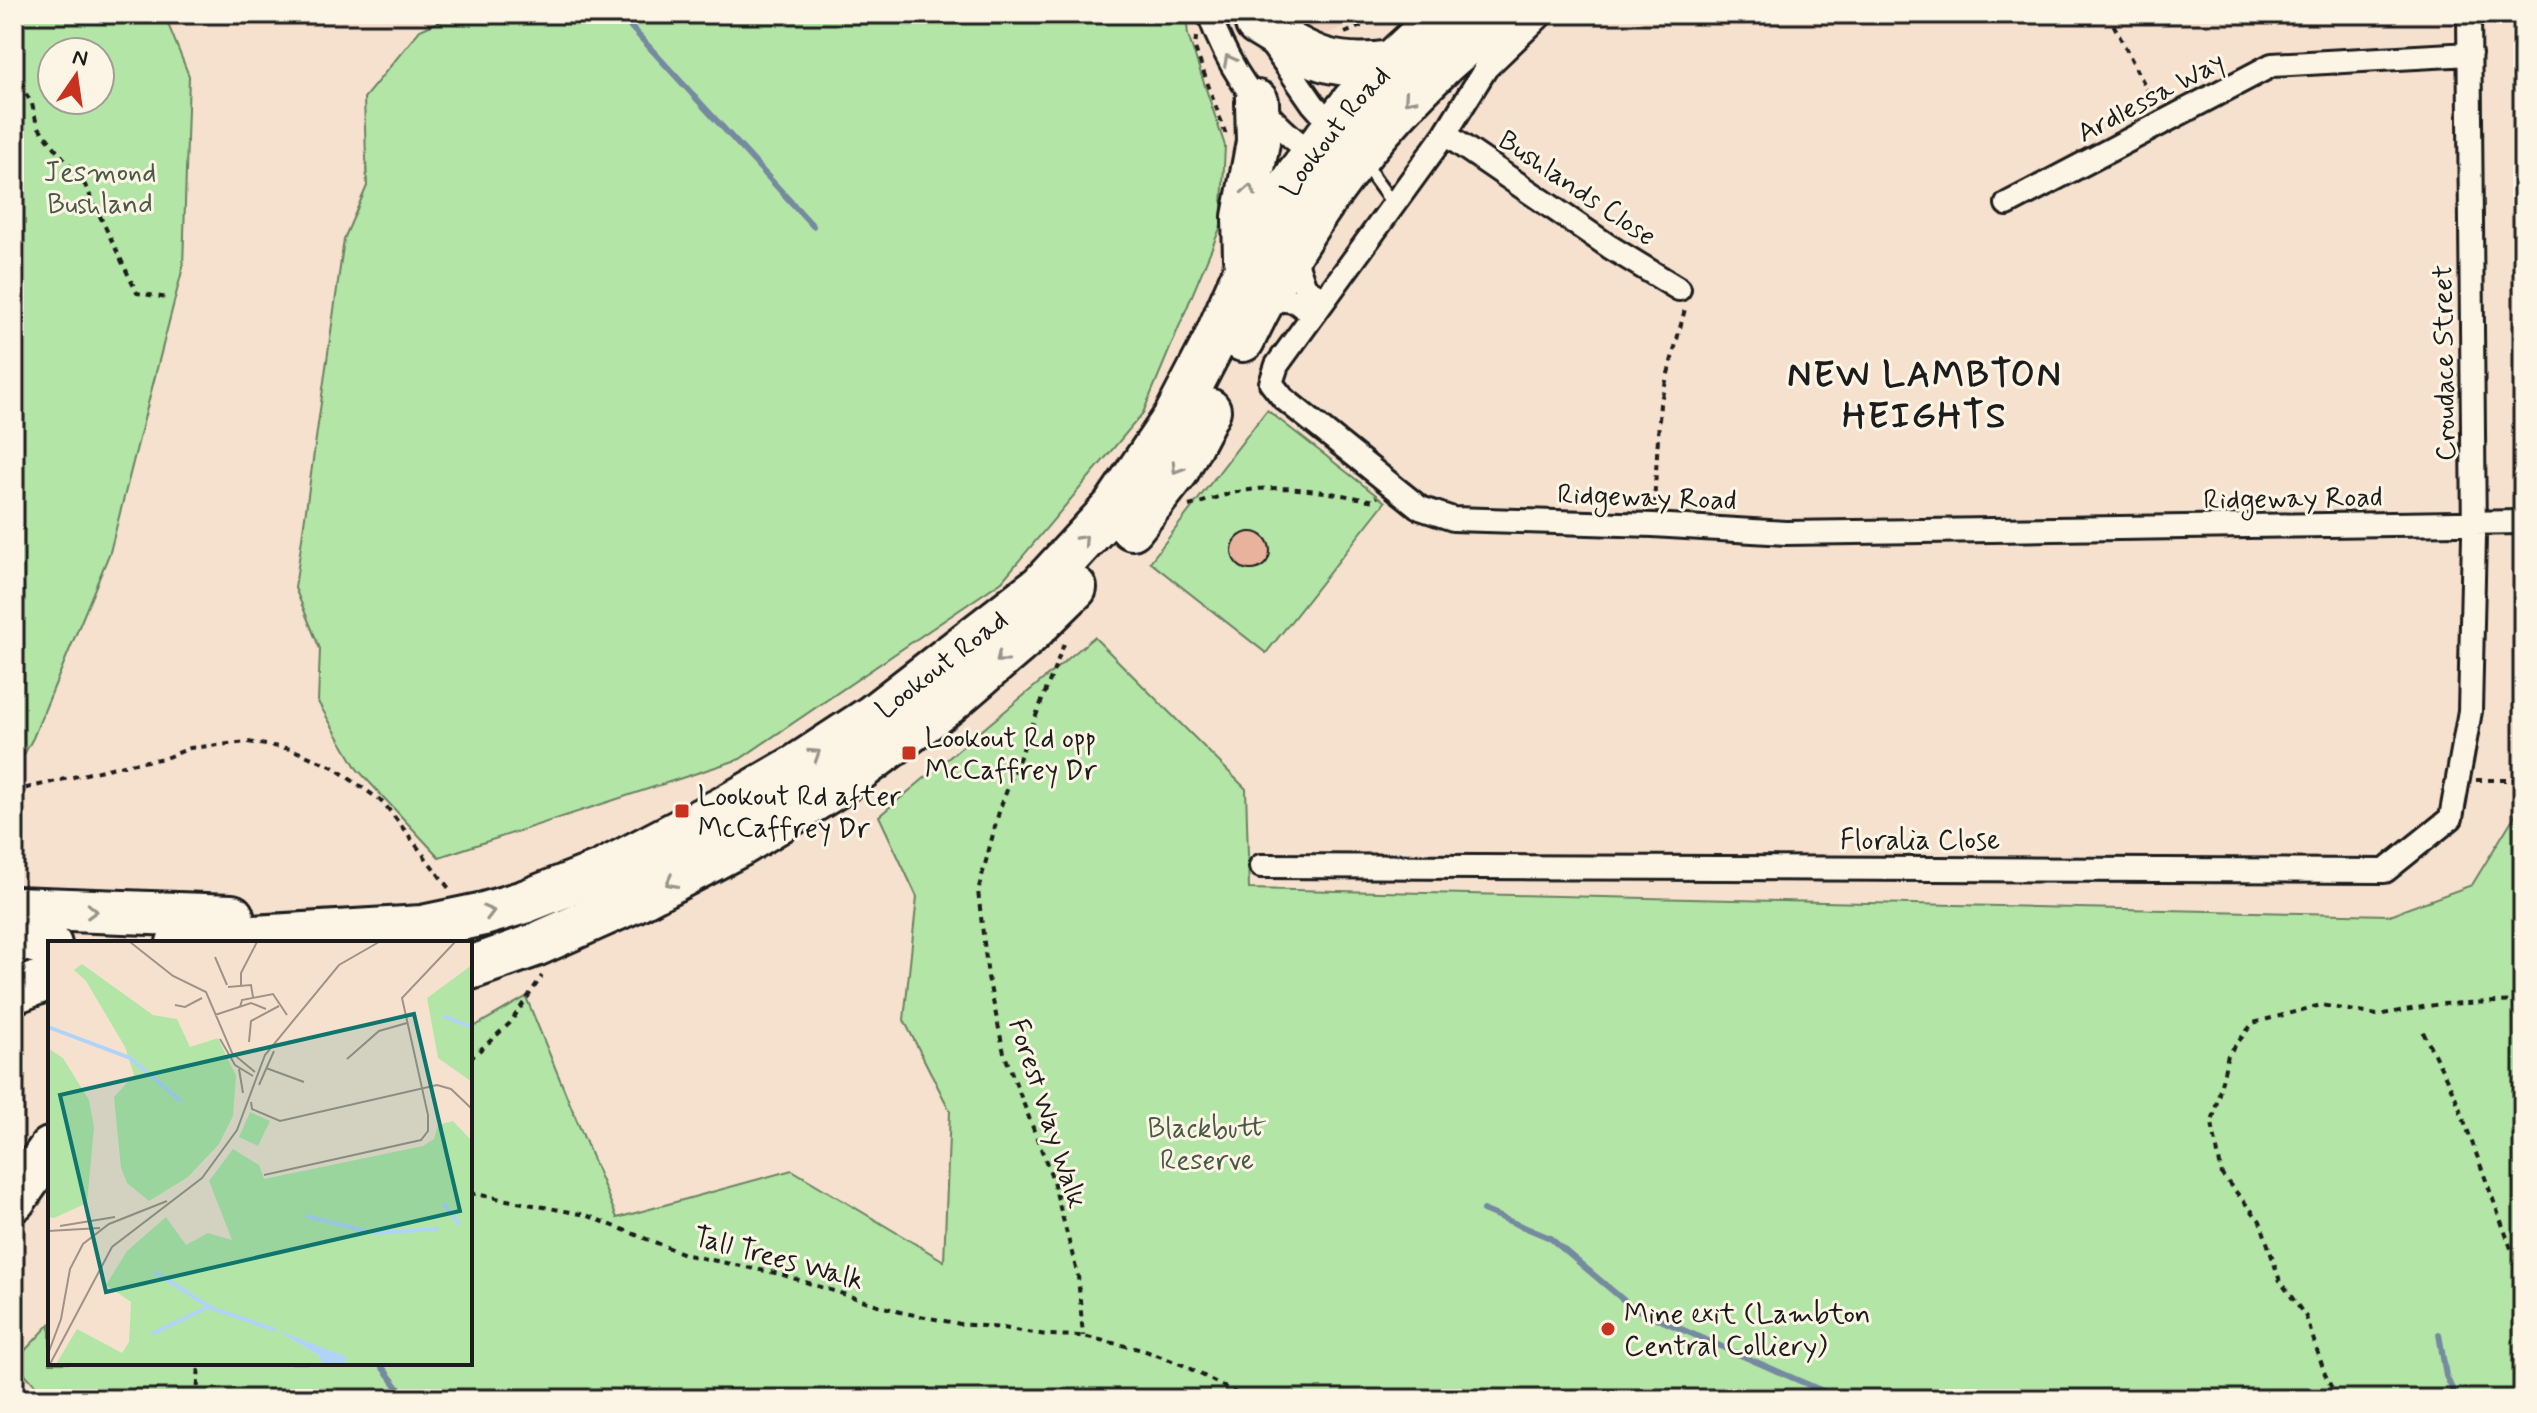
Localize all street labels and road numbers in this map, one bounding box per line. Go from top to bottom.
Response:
street label: Ardlessa Way [2071,44,2231,153]
street label: Lookout Road [1273,59,1399,204]
street label: Bushlands Close [1490,123,1663,256]
street label: Croudace Street [2425,264,2466,462]
street label: Ridgeway Road [1556,477,1737,522]
street label: Ridgeway Road [2203,479,2383,522]
street label: Lookout Road [869,603,1016,728]
street label: Floralia Close [1840,823,2000,860]
street label: Forest Way Walk [999,1014,1095,1213]
street label: Tall Trees Walk [689,1219,868,1300]

